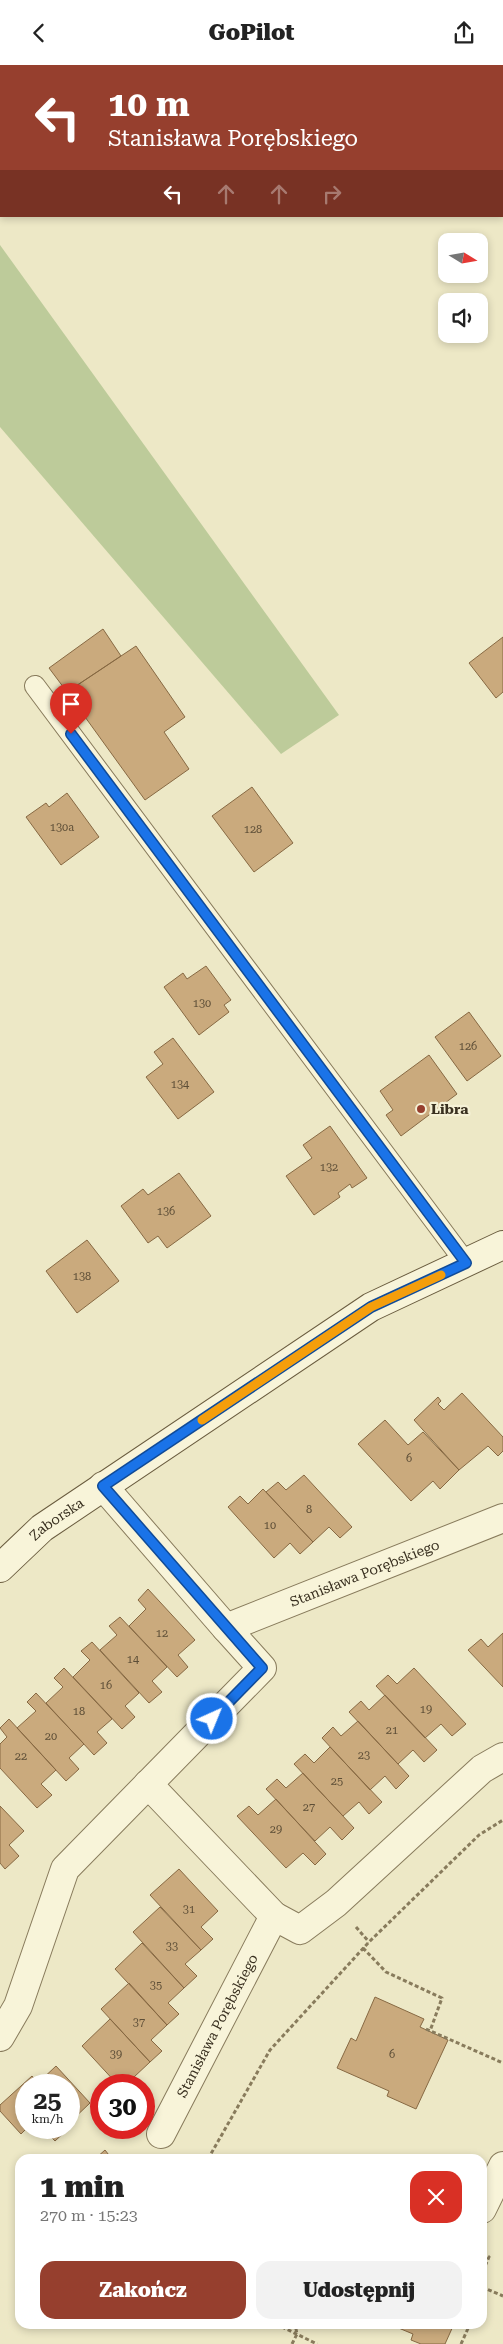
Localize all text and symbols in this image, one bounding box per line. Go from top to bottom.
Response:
icon: back [25,19,53,47]
icon: share [450,19,478,47]
text: GoPilot [208,20,295,45]
text: 10 m [108,84,190,125]
icon: left [25,85,90,150]
text: Stanisława Porębskiego [108,126,358,151]
icon: left [159,180,187,208]
icon: ahead [212,180,240,208]
icon: ahead [265,180,293,208]
icon: right [318,180,346,208]
north arrow [438,233,488,283]
map controls [438,233,488,343]
button: sound [438,293,488,343]
pin [50,683,92,734]
icon: arrive [57,690,85,718]
house number: 130a [50,821,74,834]
house number: 128 [244,823,262,836]
house number: 130 [193,997,211,1010]
house number: 126 [459,1040,477,1053]
house number: 134 [171,1078,190,1091]
place label: Libra [431,1101,469,1117]
marker: Libra [415,1103,427,1115]
house number: 132 [320,1161,338,1174]
house number: 136 [157,1205,175,1218]
house number: 138 [73,1270,91,1283]
house number: 6 [406,1452,412,1465]
street label: Zaborska [26,1494,87,1544]
house number: 8 [306,1503,312,1516]
house number: 10 [264,1519,276,1532]
street label: Stanisława Porębskiego [288,1536,442,1610]
house number: 12 [156,1627,168,1640]
house number: 14 [127,1653,140,1666]
house number: 16 [100,1679,112,1692]
position arrow [185,1692,237,1744]
house number: 19 [420,1703,432,1716]
house number: 18 [73,1705,85,1718]
house number: 21 [386,1724,398,1737]
house number: 20 [45,1730,57,1743]
house number: 23 [358,1749,370,1762]
house number: 22 [15,1750,27,1763]
house number: 25 [331,1775,343,1788]
house number: 27 [303,1801,315,1814]
house number: 29 [270,1823,282,1836]
house number: 31 [183,1903,195,1916]
house number: 33 [166,1940,178,1953]
street label: Stanisława Porębskiego [173,1951,261,2100]
house number: 35 [150,1979,162,1992]
house number: 37 [133,2016,145,2029]
house number: 39 [110,2048,122,2061]
house number: 6 [389,2048,395,2061]
speed limit sign: 30 [90,2074,155,2139]
text: 25 [33,2086,62,2115]
text: km/h [31,2112,64,2126]
text: 1 min [40,2169,124,2204]
button: close [410,2171,462,2223]
text: 270 m · 15:23 [40,2206,138,2225]
button: Zakończ [40,2261,246,2319]
button: Udostępnij [256,2261,462,2319]

